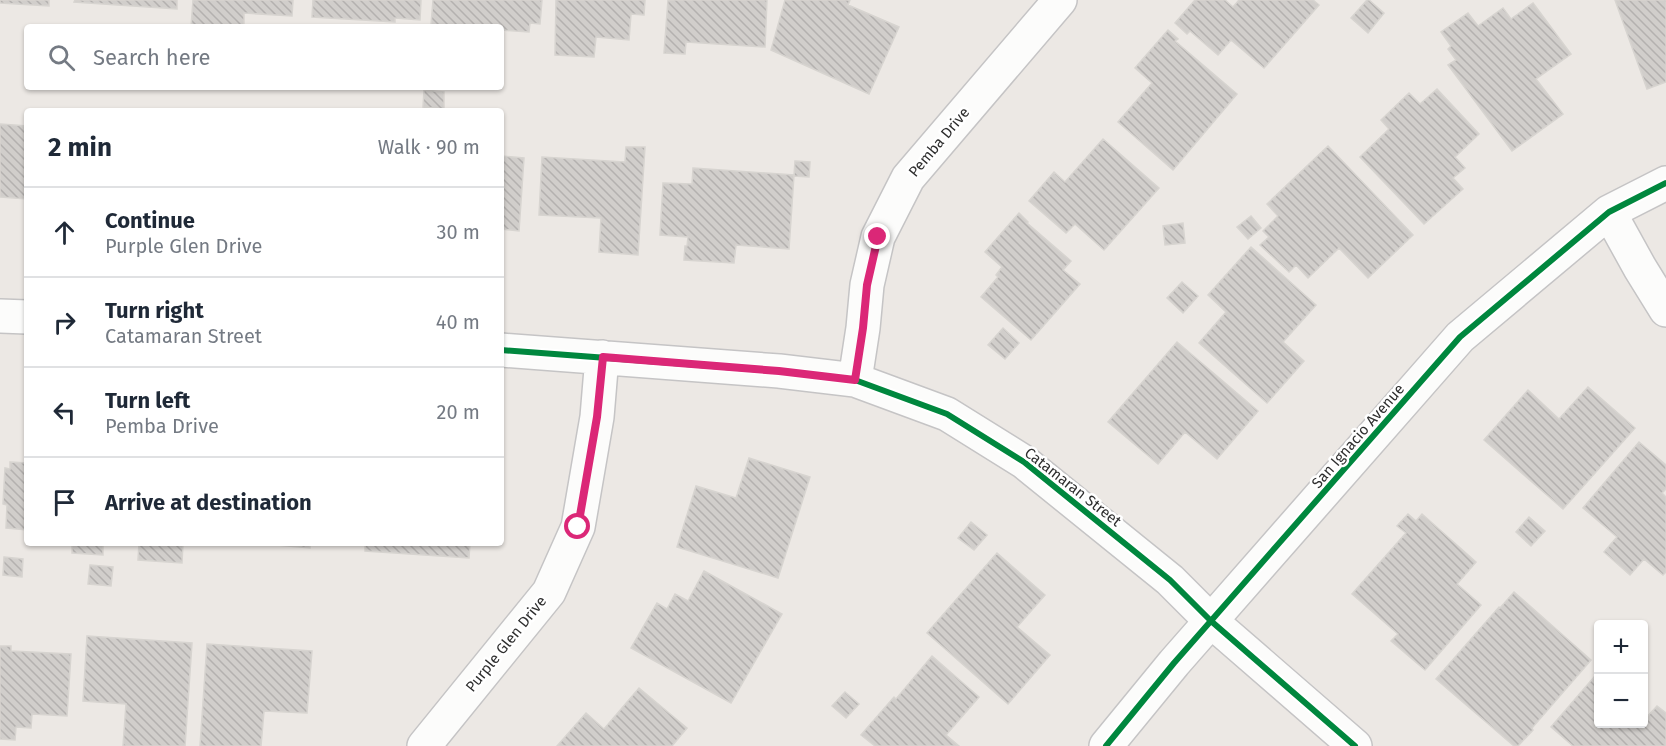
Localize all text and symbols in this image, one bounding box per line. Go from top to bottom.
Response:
search box [24,24,504,90]
icon: search [45,41,78,74]
text: Search here [93,44,211,71]
street label: Pemba Drive [905,104,973,180]
text: 2 min [48,132,112,163]
text: Walk · 90 m [378,135,480,159]
text: Continue [105,207,195,234]
icon: ahead [48,216,81,249]
text: 30 m [436,220,480,244]
route end [864,223,890,249]
text: Purple Glen Drive [105,234,262,258]
text: Turn right [105,297,204,324]
icon: right [48,306,81,339]
text: 40 m [436,310,480,334]
text: Catamaran Street [105,324,262,348]
street label: San Ignacio Avenue [1308,380,1408,492]
text: Turn left [105,387,190,414]
icon: left [48,396,81,429]
text: 20 m [437,400,480,424]
text: Pemba Drive [105,414,219,438]
street label: Catamaran Street [1021,444,1125,531]
icon: arrive [48,486,81,519]
text: Arrive at destination [105,489,312,516]
route start [564,513,590,539]
street label: Purple Glen Drive [462,592,550,696]
map controls [1594,620,1648,728]
button: + [1594,620,1648,674]
button: − [1594,674,1648,728]

